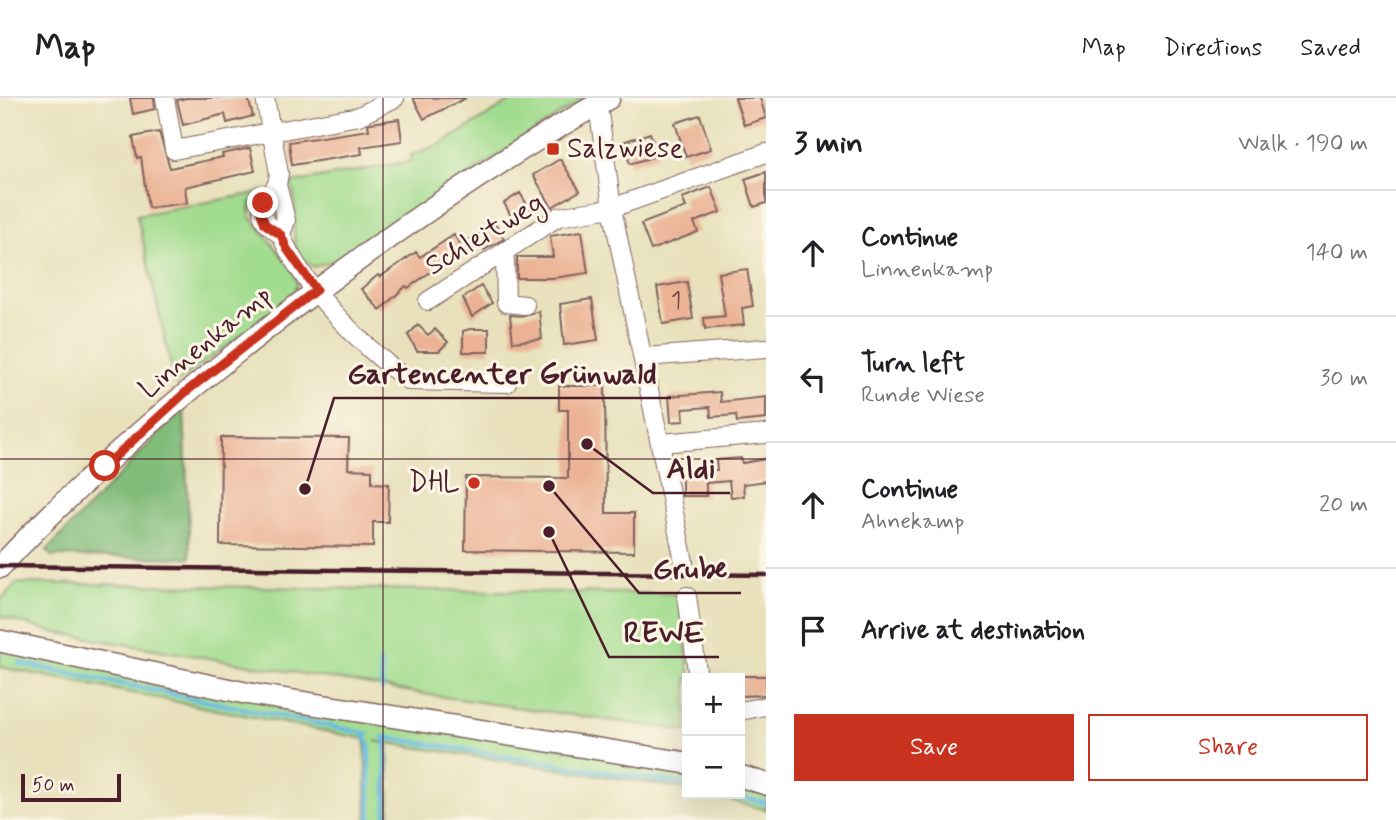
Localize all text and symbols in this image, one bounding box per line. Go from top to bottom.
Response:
text: Map [35,26,95,70]
text: Map [1082,33,1126,64]
text: Directions [1164,33,1262,64]
text: Saved [1300,33,1361,64]
text: 3 min [794,124,863,163]
text: Walk · 190 m [1238,129,1368,159]
place label: Salzwiese [567,131,683,168]
marker: Salzwiese [545,141,561,157]
street label: Schleitweg [419,185,552,287]
route end [247,187,278,218]
text: Continue [861,221,958,255]
icon: ahead [794,234,832,272]
text: 140 m [1305,238,1368,268]
text: Linnenkamp [861,255,994,285]
street label: Linnenkamp [132,278,280,408]
house number: 1 [671,286,681,317]
callout: Gartencenter Grünwald [334,347,671,398]
text: Turn left [861,347,965,381]
text: Gartencenter Grünwald [347,355,657,394]
icon: left [794,360,832,398]
text: 30 m [1320,364,1368,394]
text: Runde Wiese [861,381,985,411]
callout: Aldi [653,442,730,493]
route start [89,450,120,481]
text: Aldi [666,450,716,489]
place label: DHL [409,465,460,502]
text: Continue [861,473,958,507]
marker: DHL [466,475,482,491]
icon: ahead [794,486,832,524]
text: 20 m [1319,490,1368,520]
text: Ahnekamp [861,507,964,537]
callout: Grube [639,542,741,593]
text: Grube [653,550,727,589]
callout: REWE [609,606,719,657]
icon: arrive [794,612,832,650]
text: REWE [623,614,705,653]
text: Arrive at destination [861,614,1085,648]
map controls [682,673,745,799]
button: + [682,673,745,736]
button: Save [794,714,1074,781]
button: Share [1088,714,1368,781]
button: − [682,736,745,799]
scale bar [21,771,121,803]
text: 50 m [32,773,75,798]

